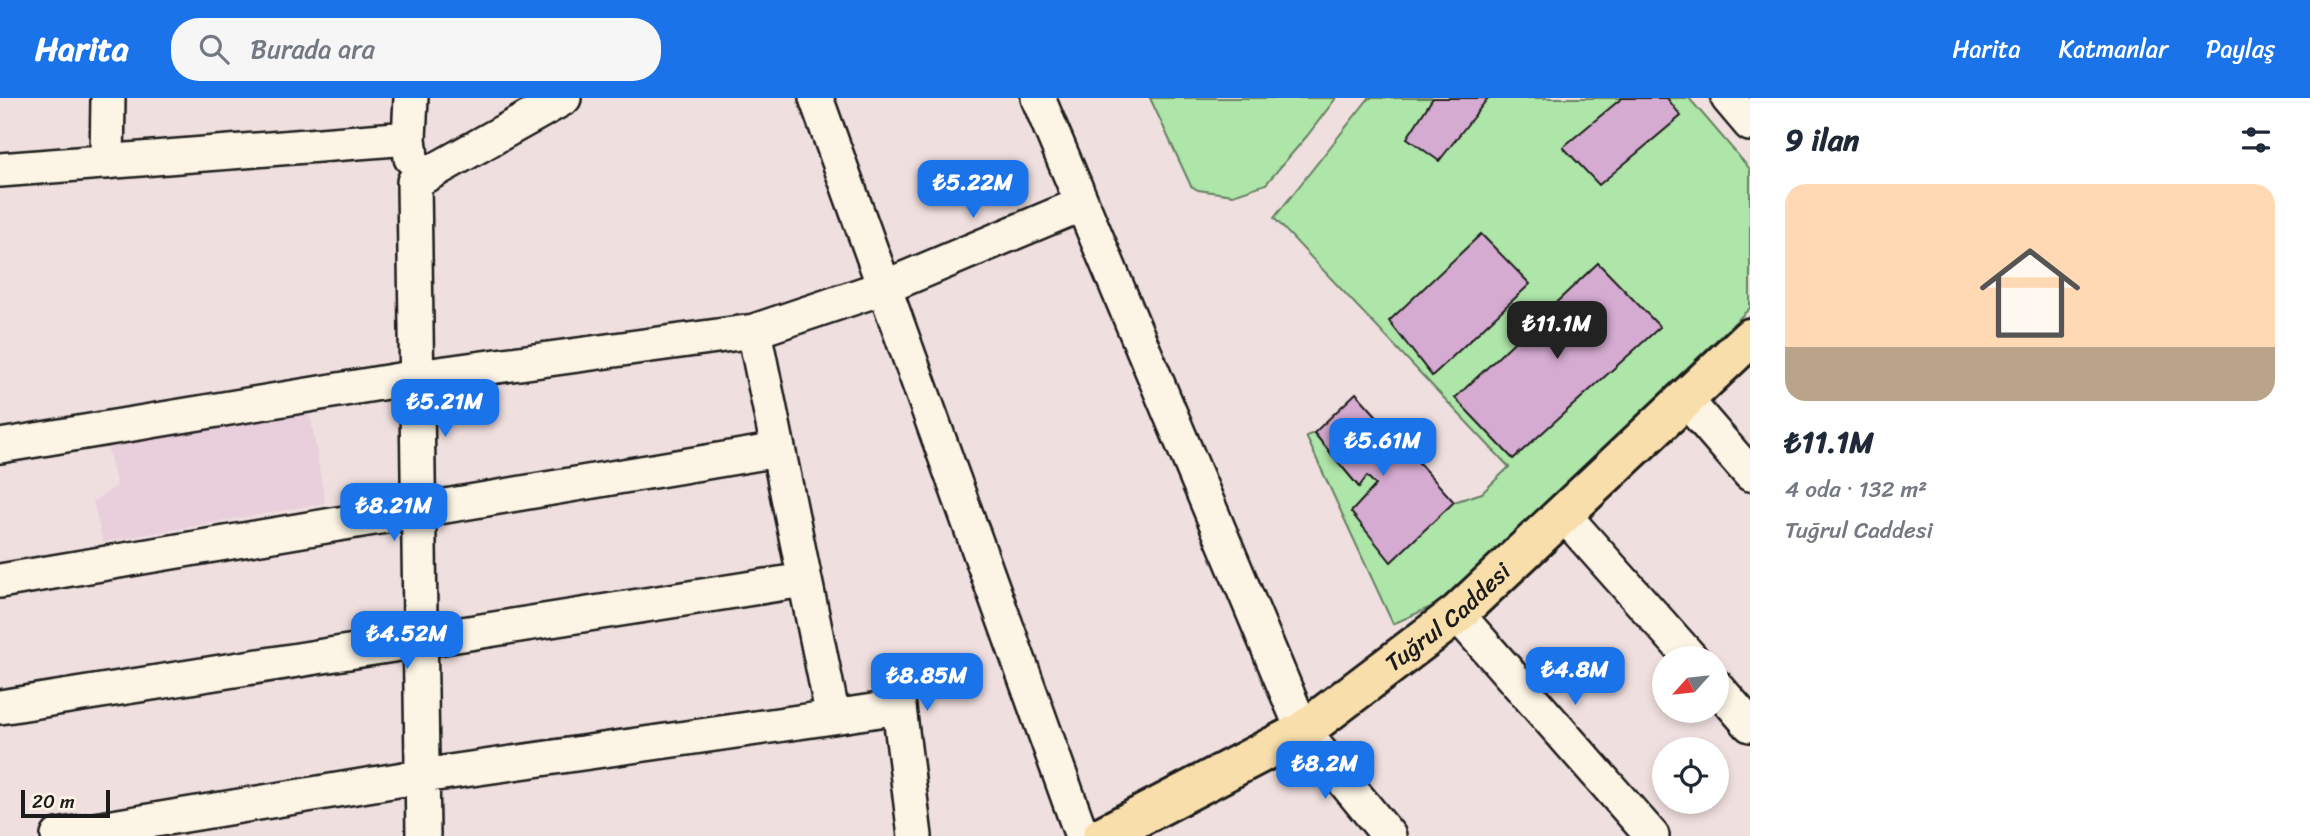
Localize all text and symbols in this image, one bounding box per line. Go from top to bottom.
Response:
search box [171,18,661,81]
text: Harita [35,20,129,78]
text: Burada ara [251,26,375,72]
text: Harita [1953,28,2021,70]
text: Katmanlar [2059,28,2168,70]
text: Paylaş [2206,28,2275,70]
icon: search [195,30,233,68]
text: 9 ilan [1785,113,1859,167]
icon: filters [2237,121,2275,159]
pin: ₺5.22M [916,160,1030,220]
text: ₺5.22M [933,162,1013,203]
icon: home [1967,230,2093,356]
pin: ₺11.1M [1500,302,1614,361]
text: ₺11.1M [1523,303,1591,344]
pin: ₺5.21M [388,380,502,439]
text: ₺5.21M [407,381,483,422]
text: ₺11.1M [1785,415,1874,469]
pin: ₺5.61M [1326,418,1440,478]
text: ₺5.61M [1345,420,1421,461]
text: 4 oda · 132 m² [1785,469,1927,510]
pin: ₺8.21M [337,484,451,543]
text: ₺8.21M [356,485,432,526]
text: Tuğrul Caddesi [1785,510,1933,551]
street label: Tuğrul Caddesi [1376,551,1522,683]
pin: ₺4.52M [350,612,464,671]
text: ₺4.52M [367,613,447,654]
north arrow [1652,646,1729,723]
map controls [1652,646,1729,814]
pin: ₺4.8M [1526,648,1624,707]
text: ₺4.8M [1542,649,1608,690]
pin: ₺8.85M [870,654,984,713]
text: ₺8.85M [887,655,967,696]
button: locate [1652,737,1729,814]
pin: ₺8.2M [1276,742,1374,801]
text: ₺8.2M [1292,743,1358,784]
text: 20 m [32,785,75,818]
scale bar [21,787,110,819]

